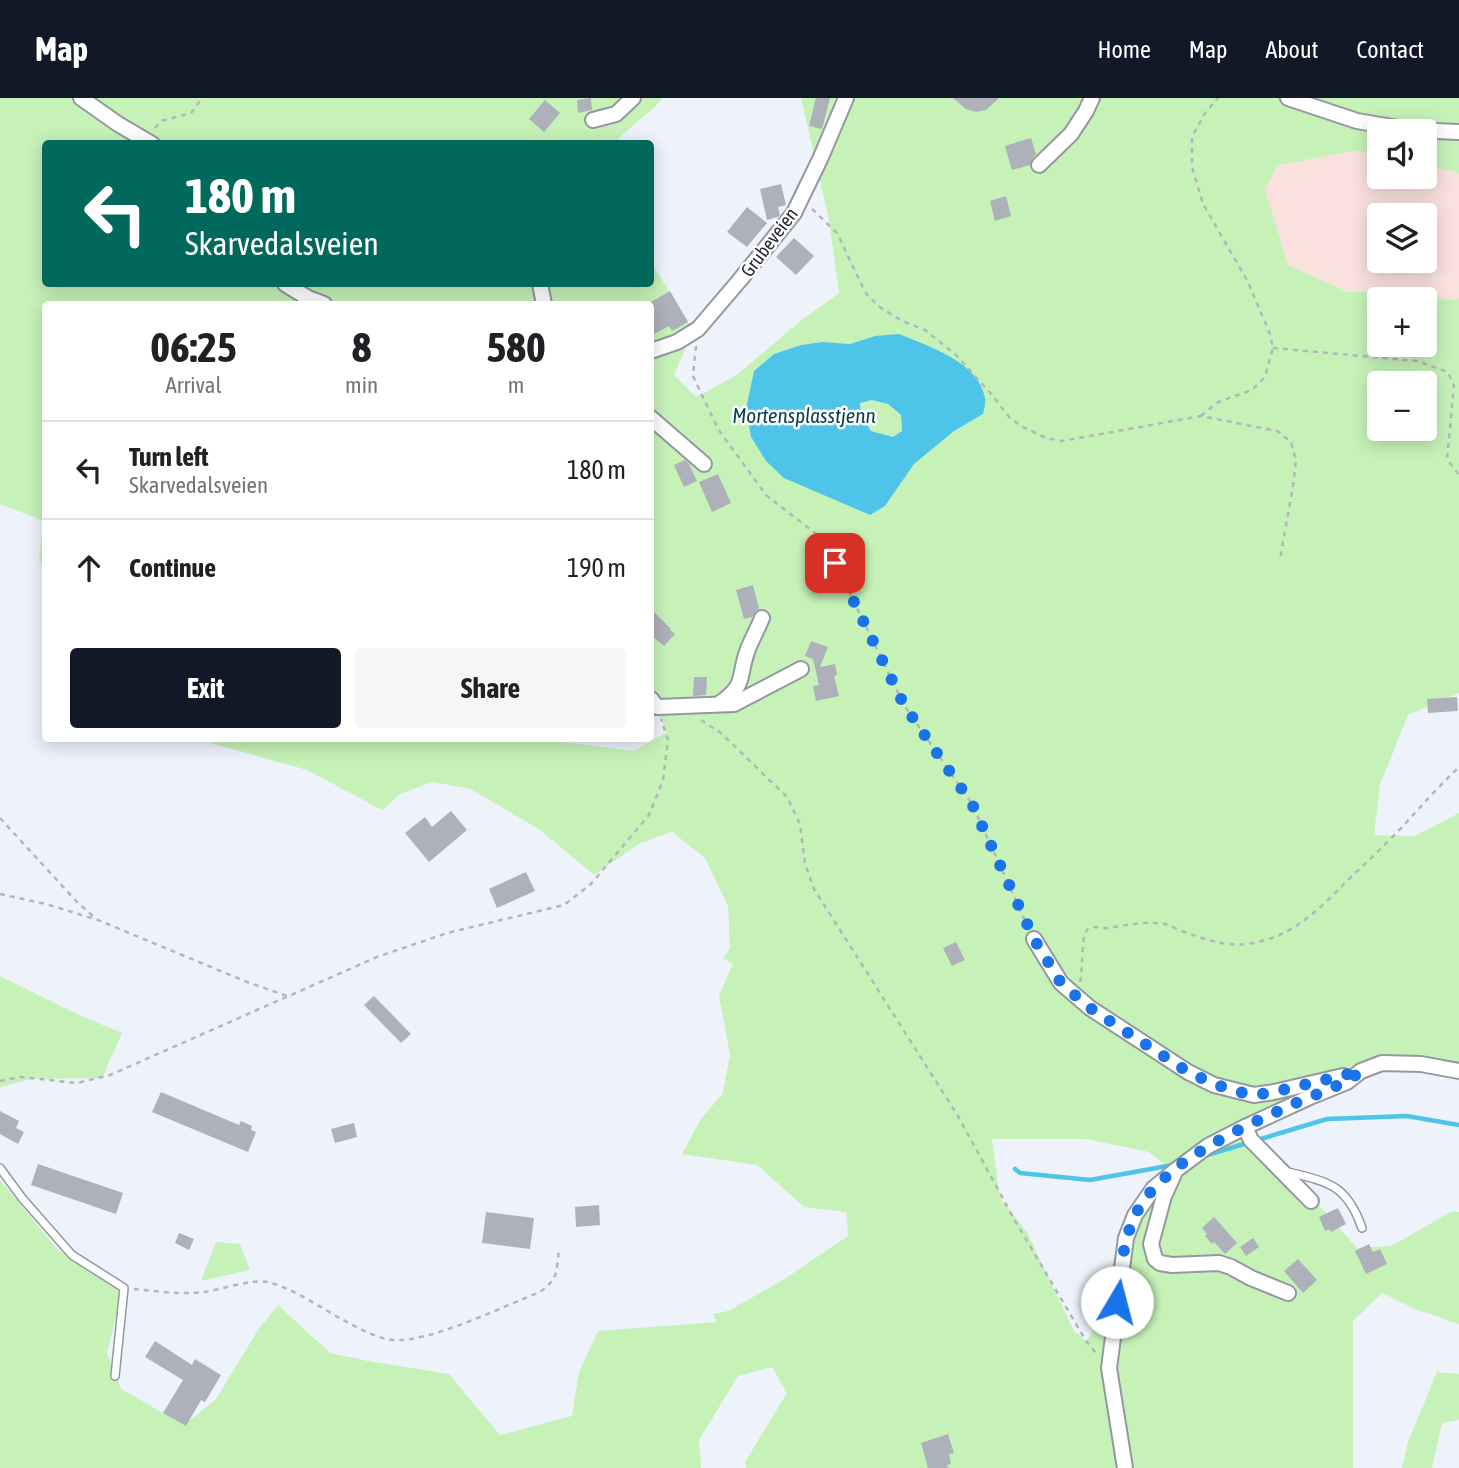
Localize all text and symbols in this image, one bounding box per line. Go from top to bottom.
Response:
text: Map [35,30,88,68]
text: Home [1097,36,1151,63]
text: Map [1189,36,1227,63]
text: About [1265,36,1318,63]
text: Contact [1356,36,1424,63]
map controls [1367,119,1437,441]
button: sound [1367,119,1437,189]
text: 180 m [185,167,296,223]
icon: left [70,168,161,259]
street label: Grubeveien [736,203,802,281]
button: layers [1367,203,1437,273]
text: Skarvedalsveien [185,225,379,262]
button: + [1367,287,1437,357]
text: 06:25 [150,323,237,371]
text: 8 [352,323,371,371]
text: 580 [486,323,546,371]
button: − [1367,371,1437,441]
text: Arrival [165,372,222,398]
text: min [345,372,378,398]
text: m [508,372,524,398]
water label: Mortensplasstjenn [732,403,876,427]
text: Turn left [129,442,209,472]
icon: left [70,451,108,489]
text: 180 m [567,455,626,485]
text: Skarvedalsveien [129,472,268,498]
pin [805,533,865,593]
icon: arrive [816,544,854,582]
icon: ahead [70,549,108,587]
text: Continue [129,553,216,583]
text: 190 m [567,553,626,583]
button: Exit [70,648,341,728]
button: Share [355,648,626,728]
position arrow [1080,1265,1154,1339]

